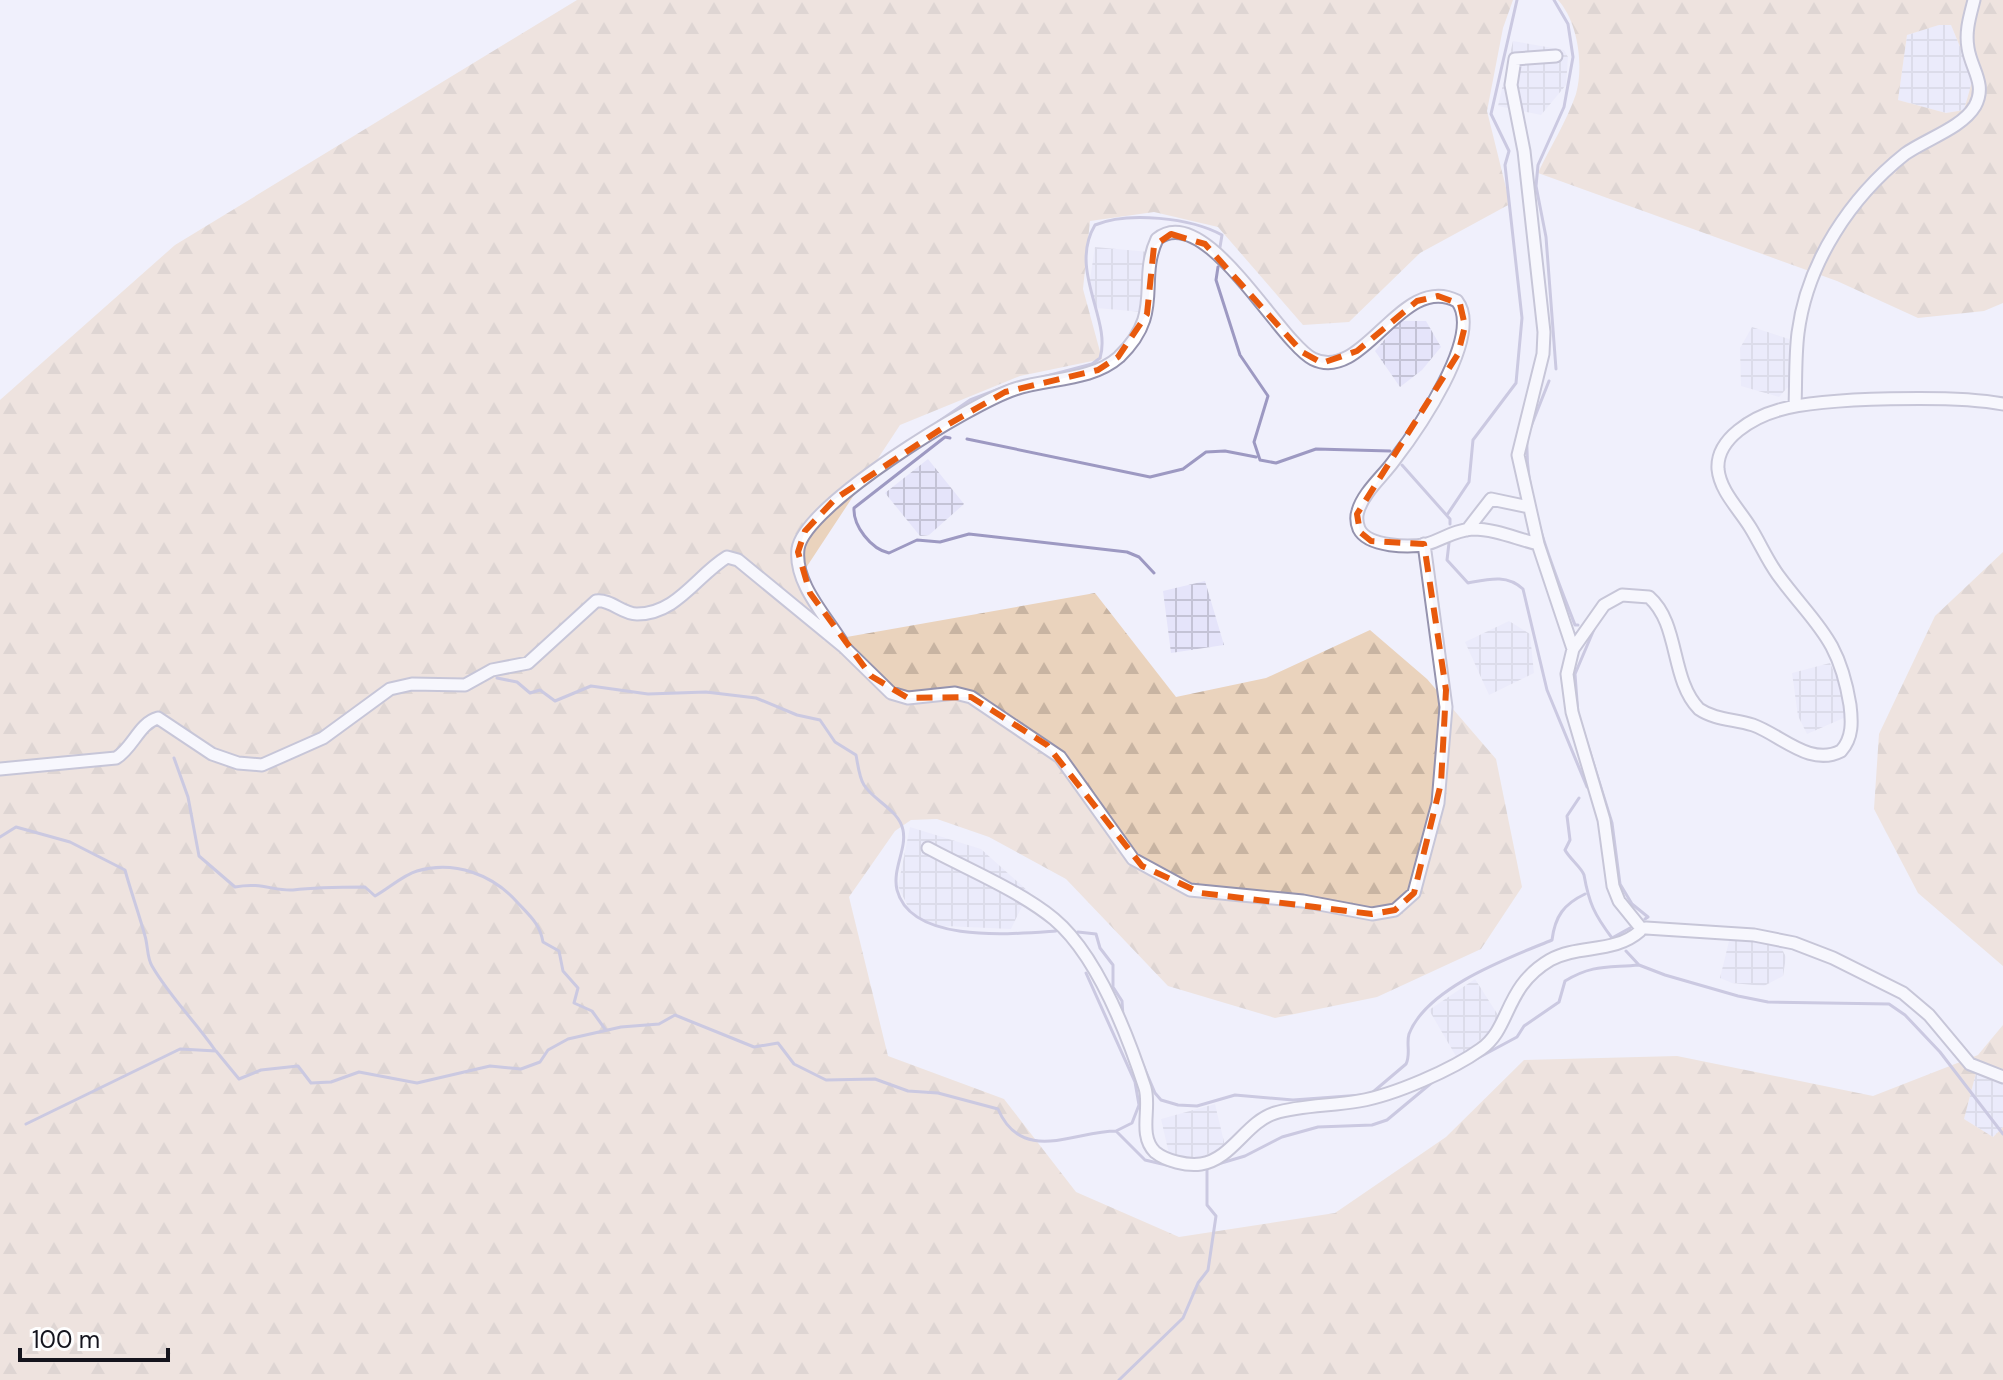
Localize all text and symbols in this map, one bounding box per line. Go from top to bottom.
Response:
scale bar [20,1312,168,1362]
text: 100 m [32,1324,100,1355]

